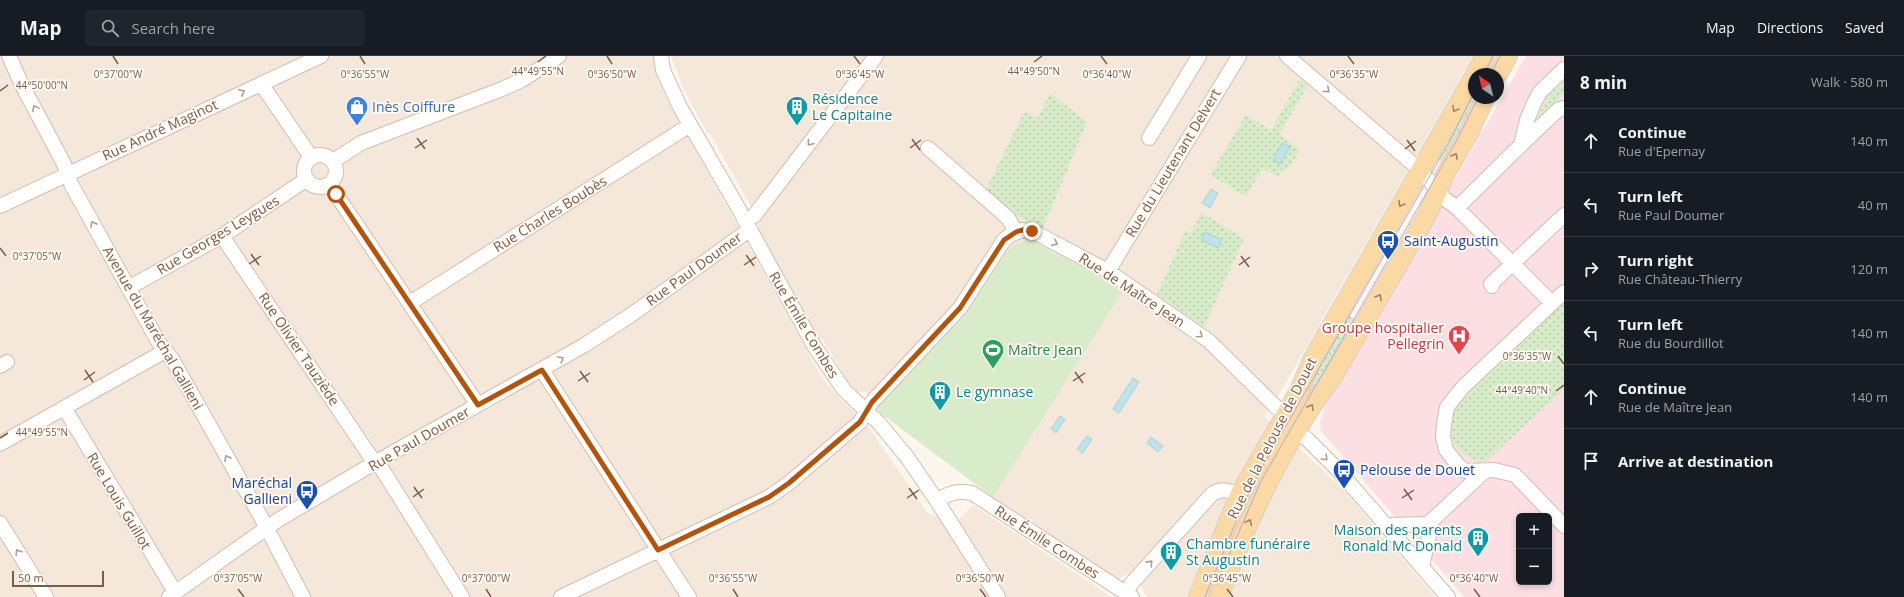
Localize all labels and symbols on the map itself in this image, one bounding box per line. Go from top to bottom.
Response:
text: 44°49'55"N [512,64,564,78]
text: 44°49'50"N [1008,64,1060,78]
text: 0°37'00"W [94,67,143,81]
text: 0°36'55"W [341,67,390,81]
text: 0°36'50"W [588,67,637,81]
text: 0°36'45"W [836,67,885,81]
text: 0°36'40"W [1083,67,1132,81]
text: 0°36'35"W [1330,67,1379,81]
north arrow [1468,68,1504,104]
text: 44°50'00"N [16,78,68,92]
street label: Rue du Lieutenant Delvert [1121,85,1225,241]
one-way arrow [1322,86,1330,93]
one-way arrow [238,89,246,97]
place label: Résidence Le Capitaine [812,89,892,124]
street label: Rue André Maginot [99,94,221,165]
shop icon: Inès Coiffure [344,94,370,127]
building icon: Résidence Le Capitaine [784,94,810,127]
place label: Inès Coiffure [372,97,455,116]
one-way arrow [32,105,39,112]
one-way arrow [1452,105,1459,113]
one-way arrow [808,138,815,145]
one-way arrow [1451,153,1458,160]
street label: Rue Charles Boubès [489,171,610,256]
route start [327,185,345,203]
street label: Rue Georges Leygues [153,190,283,279]
one-way arrow [1398,200,1405,207]
one-way arrow [90,221,98,228]
route end [1023,222,1041,240]
street label: Rue Paul Doumer [642,227,746,310]
bus stop icon: Saint-Augustin [1375,228,1401,261]
place label: Saint-Augustin [1404,231,1498,250]
one-way arrow [1051,238,1058,246]
street label: Avenue du Maréchal Gallieni [99,243,208,413]
street label: Rue de Maître Jean [1076,248,1189,331]
text: 0°37'05"W [13,249,62,263]
street label: Rue Émile Combes [765,268,844,382]
street label: Rue Olivier Tauziède [254,288,345,409]
one-way arrow [1374,294,1381,301]
place label: Groupe hospitalier Pellegrin [1322,318,1444,353]
hospital icon: Groupe hospitalier Pellegrin [1446,323,1472,356]
one-way arrow [1196,330,1203,338]
sports icon: Maître Jean [980,337,1006,370]
place label: Maître Jean [1008,340,1082,359]
text: 0°36'35"W [1503,349,1552,363]
street label: Rue de la Pelouse de Douet [1222,354,1321,522]
one-way arrow [557,356,564,363]
building icon: Le gymnase [927,379,953,412]
place label: Le gymnase [956,382,1033,401]
text: 44°49'40"N [1496,383,1548,397]
street label: Rue Paul Doumer [364,402,473,475]
one-way arrow [1306,404,1313,412]
text: 44°49'55"N [16,425,68,439]
street label: Rue Louis Guillot [83,449,156,553]
one-way arrow [1321,453,1328,461]
one-way arrow [225,455,232,462]
bus stop icon: Pelouse de Douet [1331,457,1357,490]
place label: Pelouse de Douet [1360,460,1475,479]
place label: Maréchal Gallieni [231,473,292,508]
bus stop icon: Maréchal Gallieni [294,478,320,511]
street label: Rue Émile Combes [991,501,1104,583]
one-way arrow [1244,518,1252,525]
place label: Maison des parents Ronald Mc Donald [1334,520,1462,555]
building icon: Maison des parents Ronald Mc Donald [1465,525,1491,558]
place label: Chambre funéraire St Augustin [1186,534,1310,569]
building icon: Chambre funéraire St Augustin [1158,539,1184,572]
one-way arrow [15,549,23,556]
one-way arrow [1146,560,1153,568]
scale bar [12,569,104,588]
text: 0°37'05"W [214,571,263,585]
text: 0°37'00"W [462,571,511,585]
text: 0°36'55"W [709,571,758,585]
text: 0°36'50"W [956,571,1005,585]
text: 0°36'45"W [1203,571,1252,585]
text: 0°36'40"W [1450,571,1499,585]

